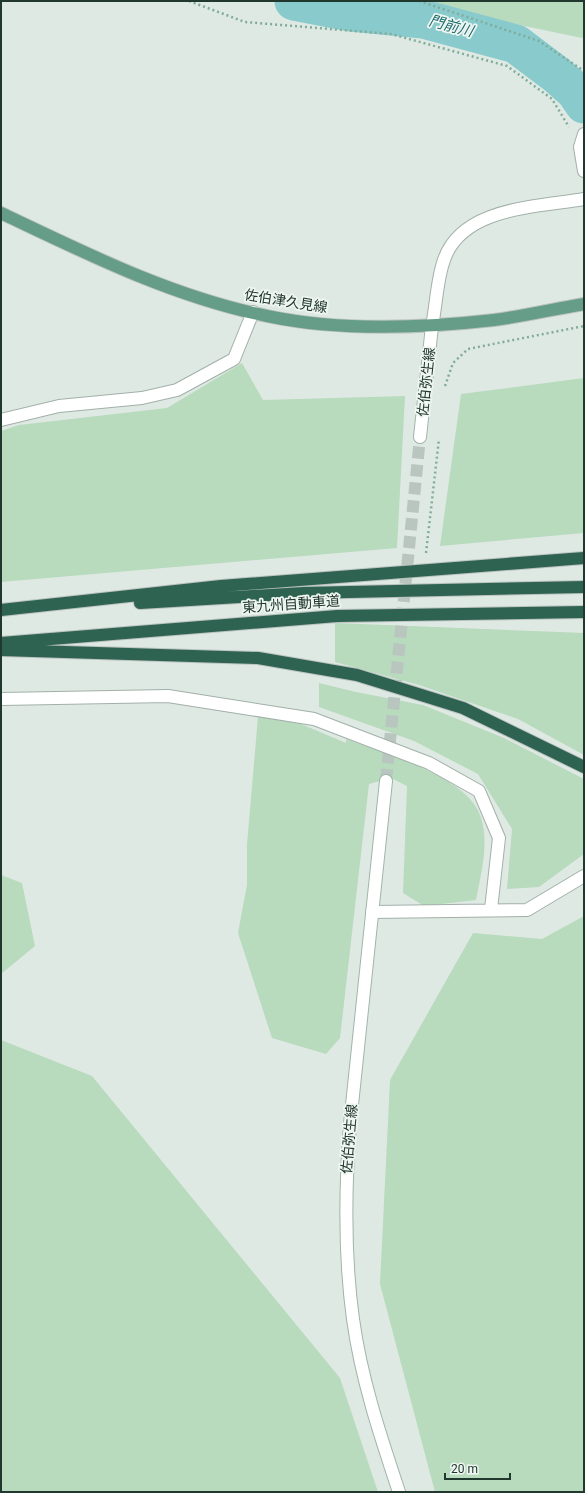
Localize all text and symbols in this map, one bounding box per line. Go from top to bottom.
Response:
water label: 門前川 [427,11,477,41]
street label: 佐伯津久見線 [243,287,329,315]
street label: 佐伯弥生線 [414,346,438,418]
street label: 東九州自動車道 [242,593,340,615]
street label: 佐伯弥生線 [338,1103,360,1175]
scale bar [445,1455,510,1481]
text: 20 m [451,1462,478,1476]

